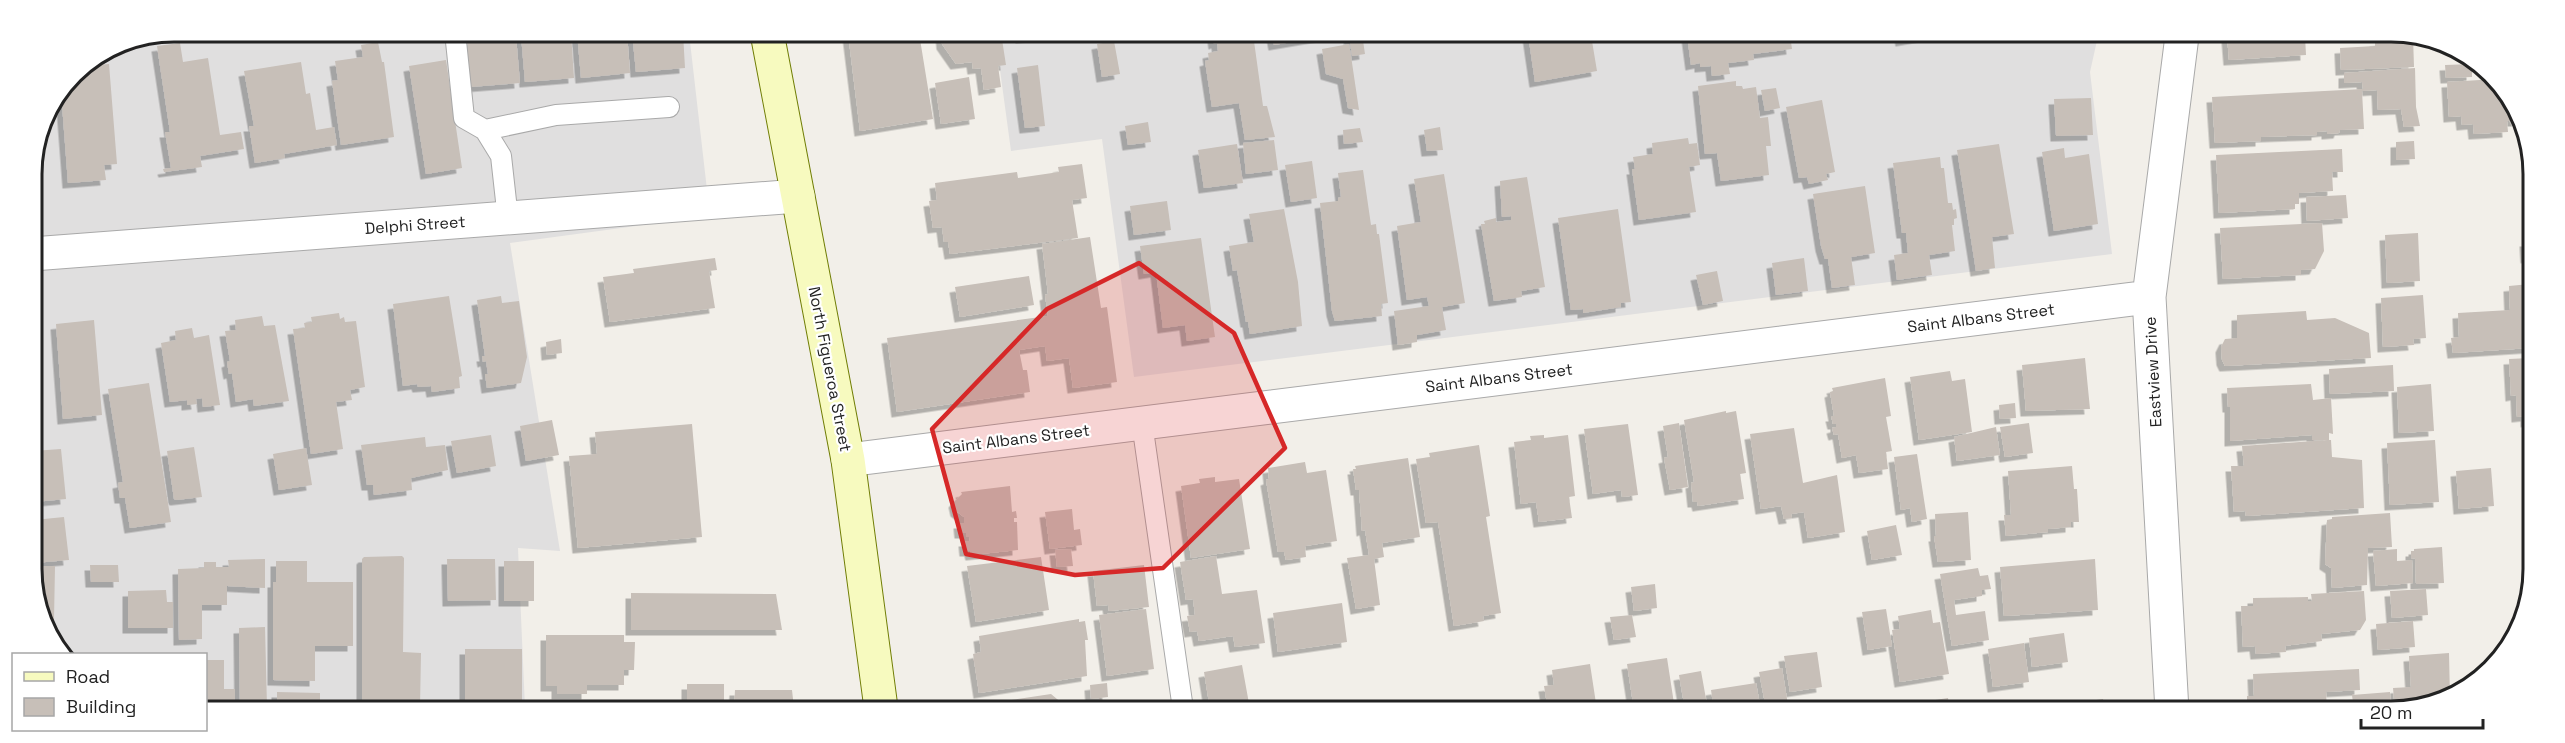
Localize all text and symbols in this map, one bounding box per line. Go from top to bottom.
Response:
street label: Delphi Street [364,211,466,239]
street label: North Figueroa Street [804,285,856,453]
street label: Saint Albans Street [1906,299,2056,337]
street label: Eastview Drive [2140,316,2166,428]
street label: Saint Albans Street [1424,359,1574,397]
street label: Saint Albans Street [941,420,1091,458]
legend [12,653,207,731]
text: Road [66,665,110,688]
scale bar [2361,692,2482,730]
text: Building [66,695,136,718]
text: 20 m [2370,701,2413,724]

